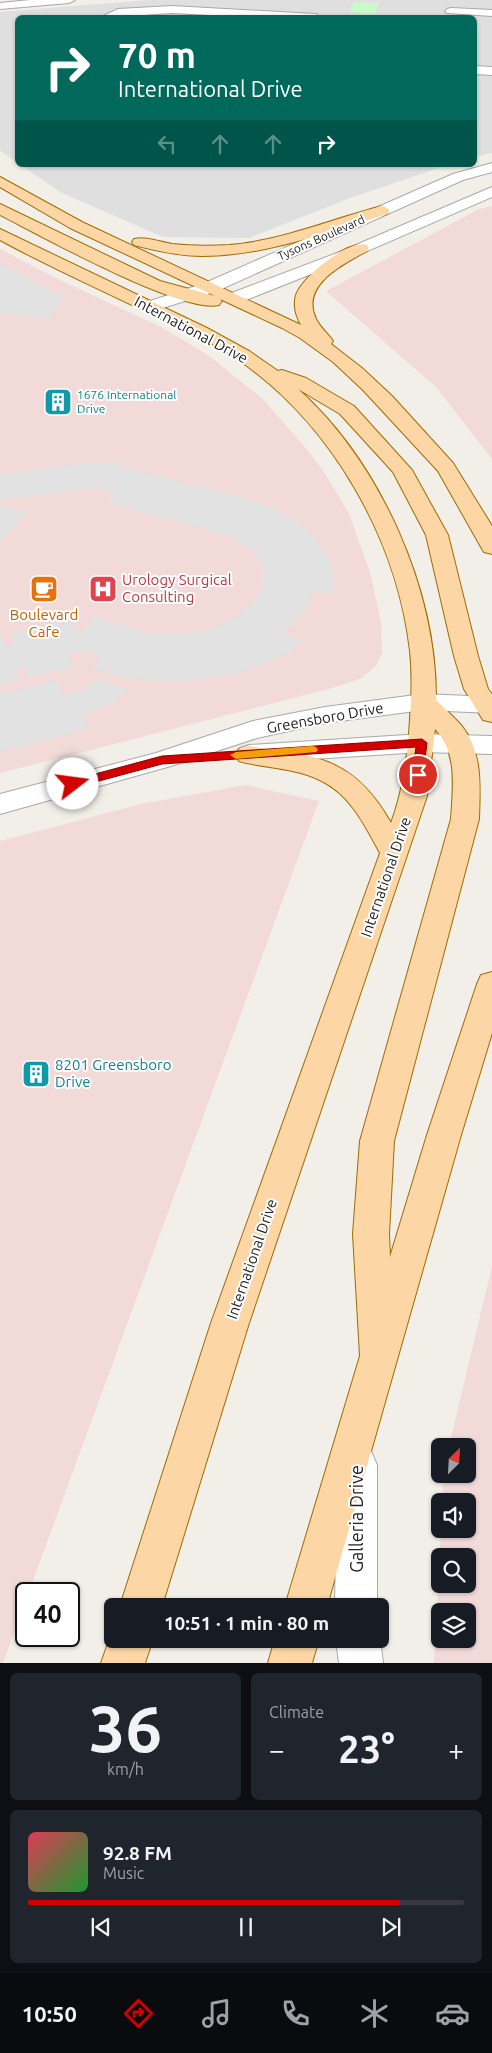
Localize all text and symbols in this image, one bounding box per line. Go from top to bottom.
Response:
icon: right [35,35,100,100]
text: 70 m [118,35,196,75]
text: International Drive [118,76,303,101]
icon: left [153,130,181,158]
icon: ahead [206,130,234,158]
icon: ahead [259,130,287,158]
icon: right [312,130,340,158]
street label: Tysons Boulevard [275,212,366,263]
street label: International Drive [132,292,251,367]
building icon: 1676 International Drive [43,387,73,417]
place label: 1676 International Drive [77,388,176,415]
place label: Urology Surgical Consulting [122,571,232,605]
cafe icon: Boulevard Cafe [29,574,59,604]
hospital icon: Urology Surgical Consulting [88,574,118,604]
place label: Boulevard Cafe [10,606,78,640]
street label: Greensboro Drive [265,699,385,736]
pin [397,754,439,796]
position arrow [46,757,98,809]
icon: arrive [404,761,432,789]
street label: International Drive [357,815,414,939]
place label: 8201 Greensboro Drive [55,1056,172,1090]
building icon: 8201 Greensboro Drive [21,1059,51,1089]
street label: International Drive [223,1197,280,1321]
north arrow [431,1438,476,1482]
map controls [431,1438,476,1648]
street label: Galleria Drive [346,1465,366,1573]
button: sound [431,1493,476,1538]
button: search [431,1548,476,1593]
speed limit sign: 40 [15,1582,80,1647]
button: layers [431,1603,476,1648]
text: 10:51 · 1 min · 80 m [164,1612,329,1634]
text: 36 [89,1691,162,1764]
text: Climate [269,1703,324,1721]
text: 23° [338,1728,395,1770]
text: − [269,1734,285,1765]
text: + [448,1734,464,1765]
text: km/h [107,1760,144,1778]
text: 92.8 FM [103,1842,172,1864]
text: Music [103,1864,144,1882]
icon: previous [87,1913,115,1941]
icon: pause [232,1913,260,1941]
icon: next [377,1913,405,1941]
icon: directions [121,1996,156,2031]
icon: music [199,1996,234,2031]
icon: phone [278,1996,313,2031]
icon: climate [357,1996,392,2031]
icon: car [435,1996,470,2031]
text: 10:50 [22,2001,77,2026]

